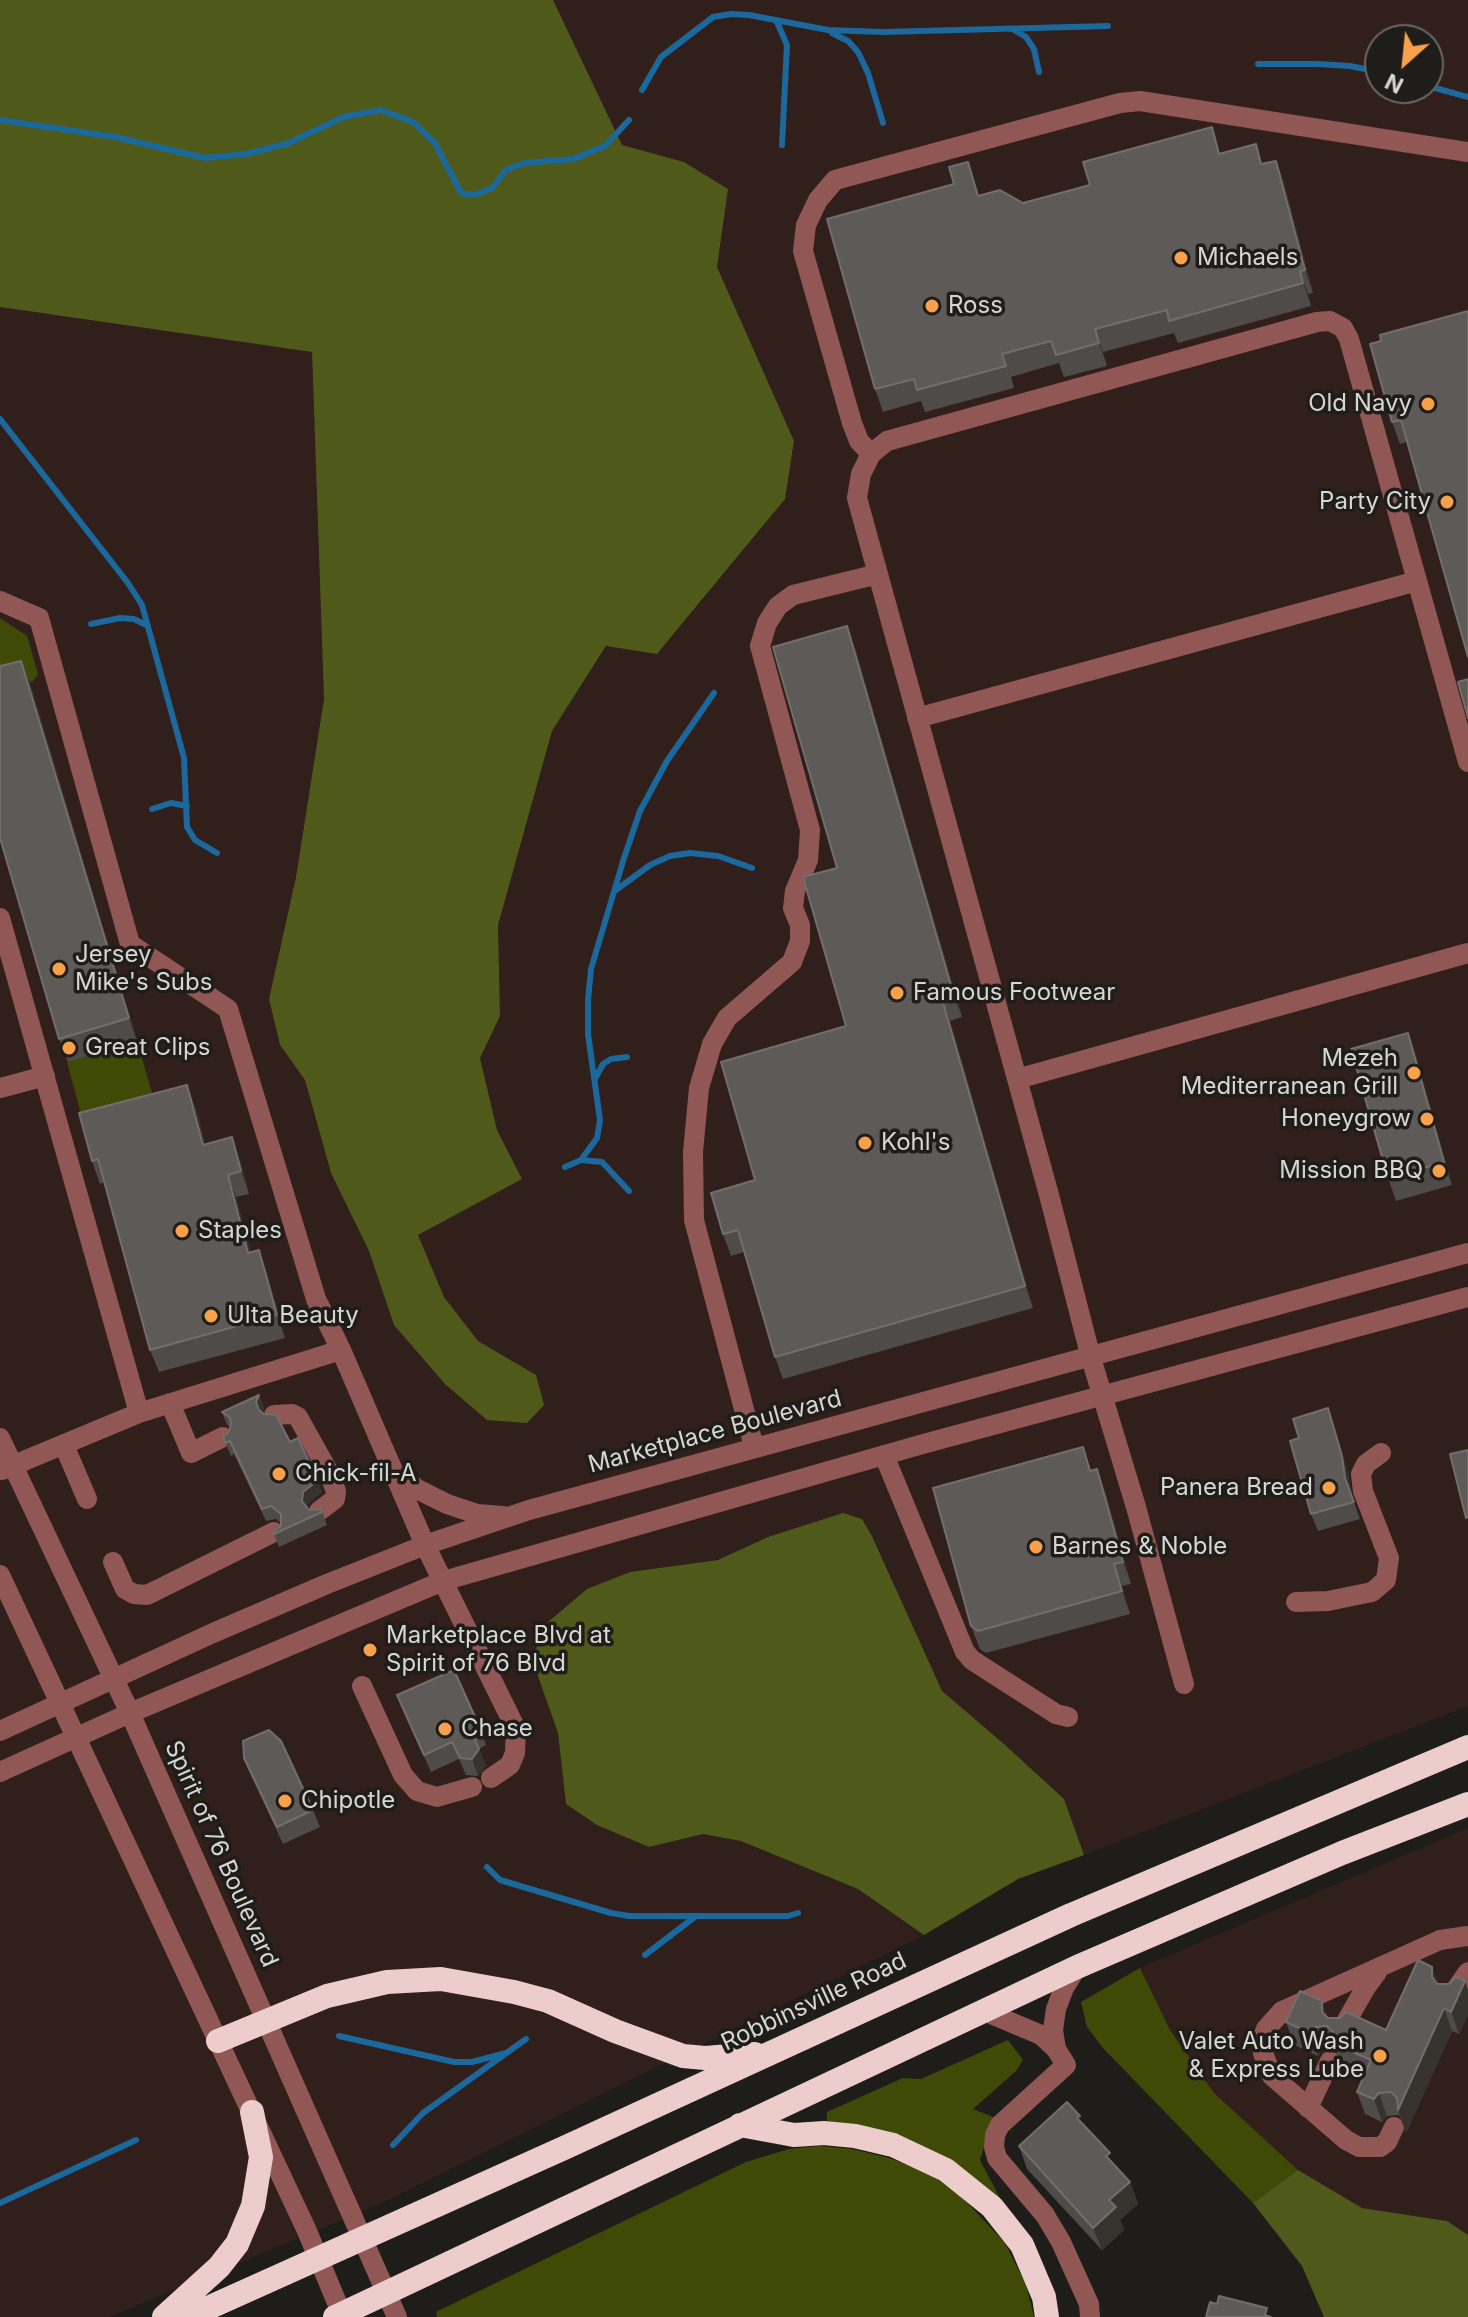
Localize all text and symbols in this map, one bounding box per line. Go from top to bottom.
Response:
north arrow [1364,24,1444,104]
text: N [1381,68,1407,99]
place label: Michaels [1197,244,1298,272]
marker: Michaels [1172,249,1190,267]
place label: Ross [948,292,1003,320]
marker: Ross [923,297,941,315]
place label: Old Navy [1308,390,1412,418]
marker: Old Navy [1419,395,1437,413]
place label: Party City [1319,488,1431,516]
marker: Party City [1438,493,1456,511]
place label: Jersey Mike's Subs [75,941,212,997]
marker: Jersey Mike's Subs [50,960,68,978]
place label: Famous Footwear [913,979,1115,1007]
marker: Famous Footwear [888,984,906,1002]
place label: Great Clips [85,1034,210,1062]
marker: Great Clips [60,1039,78,1057]
place label: Mezeh Mediterranean Grill [1181,1045,1398,1101]
marker: Mezeh Mediterranean Grill [1405,1064,1423,1082]
place label: Honeygrow [1281,1105,1411,1133]
marker: Honeygrow [1418,1110,1436,1128]
place label: Kohl's [881,1129,950,1157]
marker: Kohl's [856,1134,874,1152]
place label: Mission BBQ [1279,1157,1423,1185]
marker: Mission BBQ [1430,1162,1448,1180]
place label: Staples [198,1217,282,1245]
marker: Staples [173,1222,191,1240]
place label: Ulta Beauty [227,1302,359,1330]
marker: Ulta Beauty [202,1307,220,1325]
street label: Marketplace Boulevard [585,1384,845,1480]
place label: Chick-fil-A [295,1460,417,1488]
marker: Chick-fil-A [270,1465,288,1483]
place label: Panera Bread [1160,1474,1313,1502]
marker: Panera Bread [1320,1479,1338,1497]
place label: Barnes & Noble [1052,1533,1227,1561]
marker: Barnes & Noble [1027,1538,1045,1556]
place label: Marketplace Blvd at Spirit of 76 Blvd [386,1622,611,1678]
marker: Marketplace Blvd at Spirit of 76 Blvd [361,1641,379,1659]
place label: Chase [461,1715,533,1743]
marker: Chase [436,1720,454,1738]
street label: Spirit of 76 Boulevard [158,1737,284,1971]
place label: Chipotle [301,1787,395,1815]
marker: Chipotle [276,1792,294,1810]
street label: Robbinsville Road [717,1946,911,2058]
place label: Valet Auto Wash & Express Lube [1179,2028,1364,2084]
marker: Valet Auto Wash & Express Lube [1371,2047,1389,2065]

